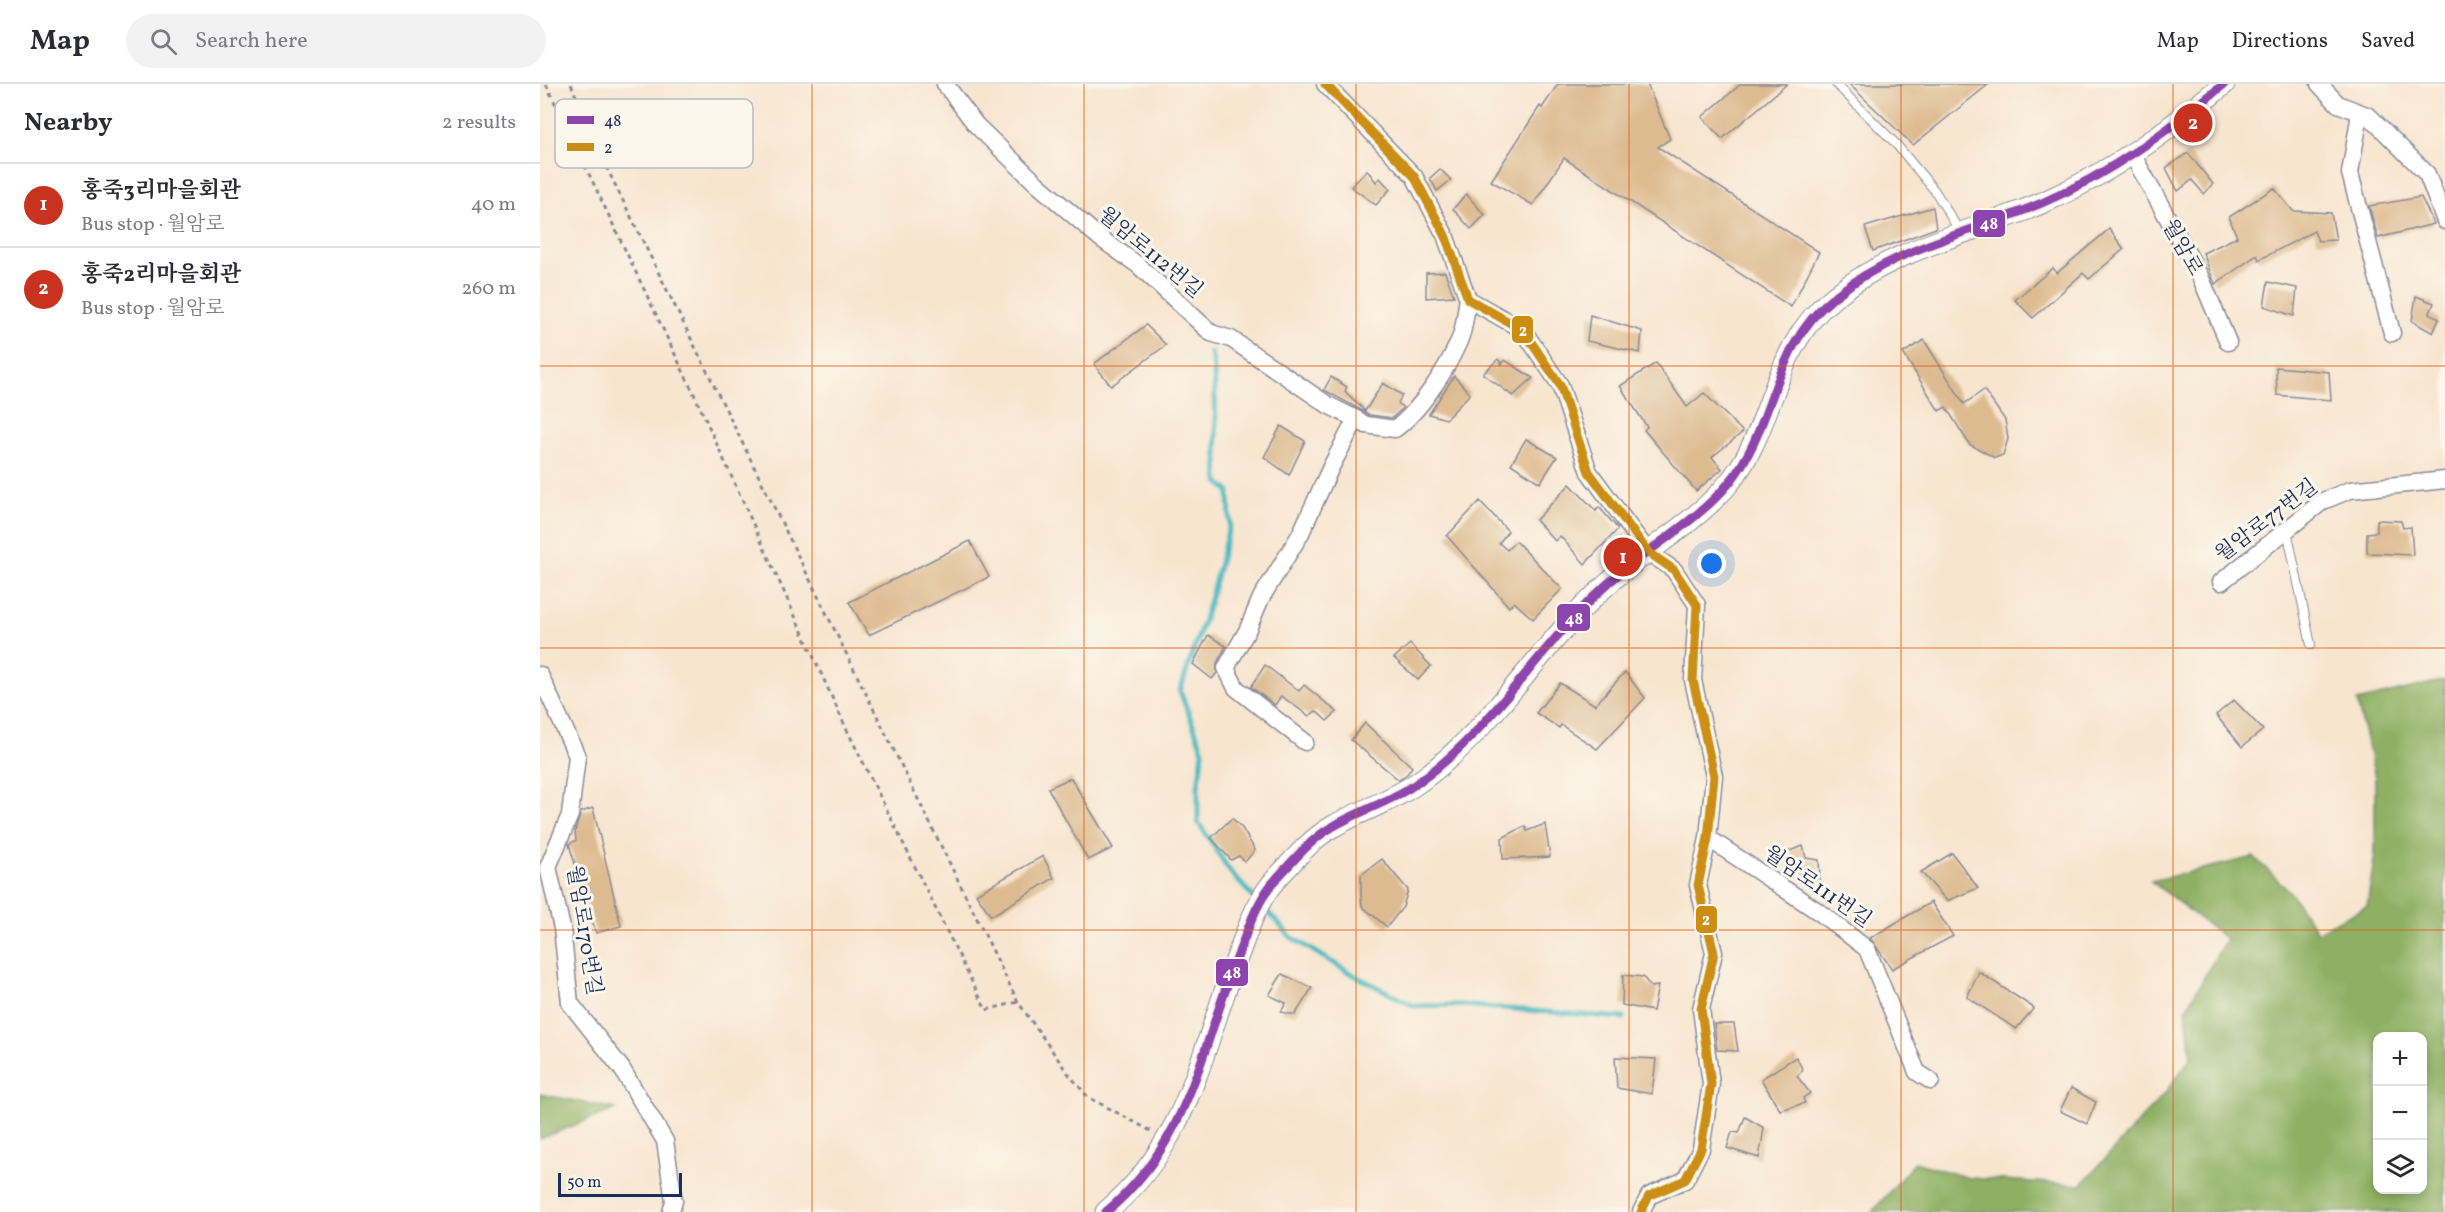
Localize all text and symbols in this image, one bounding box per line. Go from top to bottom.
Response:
search box [126,14,546,68]
text: Map [30,22,90,61]
icon: search [147,25,180,58]
text: Search here [195,26,308,57]
text: Map [2157,27,2199,56]
text: Directions [2232,27,2328,56]
text: Saved [2361,27,2415,56]
legend [555,99,753,168]
pin: 2 [2174,100,2212,146]
text: Nearby [24,105,113,141]
text: 2 results [442,109,516,137]
text: 48 [604,111,621,133]
text: 2 [604,138,613,160]
text: 홍죽3리마을회관 [81,176,241,207]
text: 1 [39,191,48,219]
text: 40 m [471,191,516,219]
street label: 월암로112번길 [1091,201,1209,306]
line badge: 48 [1972,209,2006,238]
text: Bus stop · 월암로 [81,211,225,239]
text: 48 [1980,214,1998,236]
street label: 월암로 [2154,214,2209,281]
text: 홍죽2리마을회관 [81,260,241,291]
text: 2 [38,275,49,303]
text: 260 m [461,275,516,303]
text: Bus stop · 월암로 [81,295,225,323]
line badge: 2 [1511,315,1534,344]
text: 2 [1519,321,1527,343]
street label: 월암로77번길 [2210,473,2324,569]
pin: 1 [1604,534,1642,580]
your location [1697,549,1726,578]
line badge: 48 [1556,603,1591,632]
text: 48 [1565,609,1583,631]
street label: 월암로111번길 [1757,839,1877,935]
street label: 월암로170번길 [559,863,608,997]
line badge: 2 [1695,905,1718,934]
text: 2 [1702,910,1710,932]
line badge: 48 [1215,958,1249,987]
text: 48 [1223,963,1241,985]
map controls [2373,1032,2427,1194]
button: + [2373,1032,2427,1086]
button: − [2373,1086,2427,1140]
button: layers [2373,1140,2427,1194]
scale bar [558,1170,682,1198]
text: 50 m [567,1172,601,1194]

